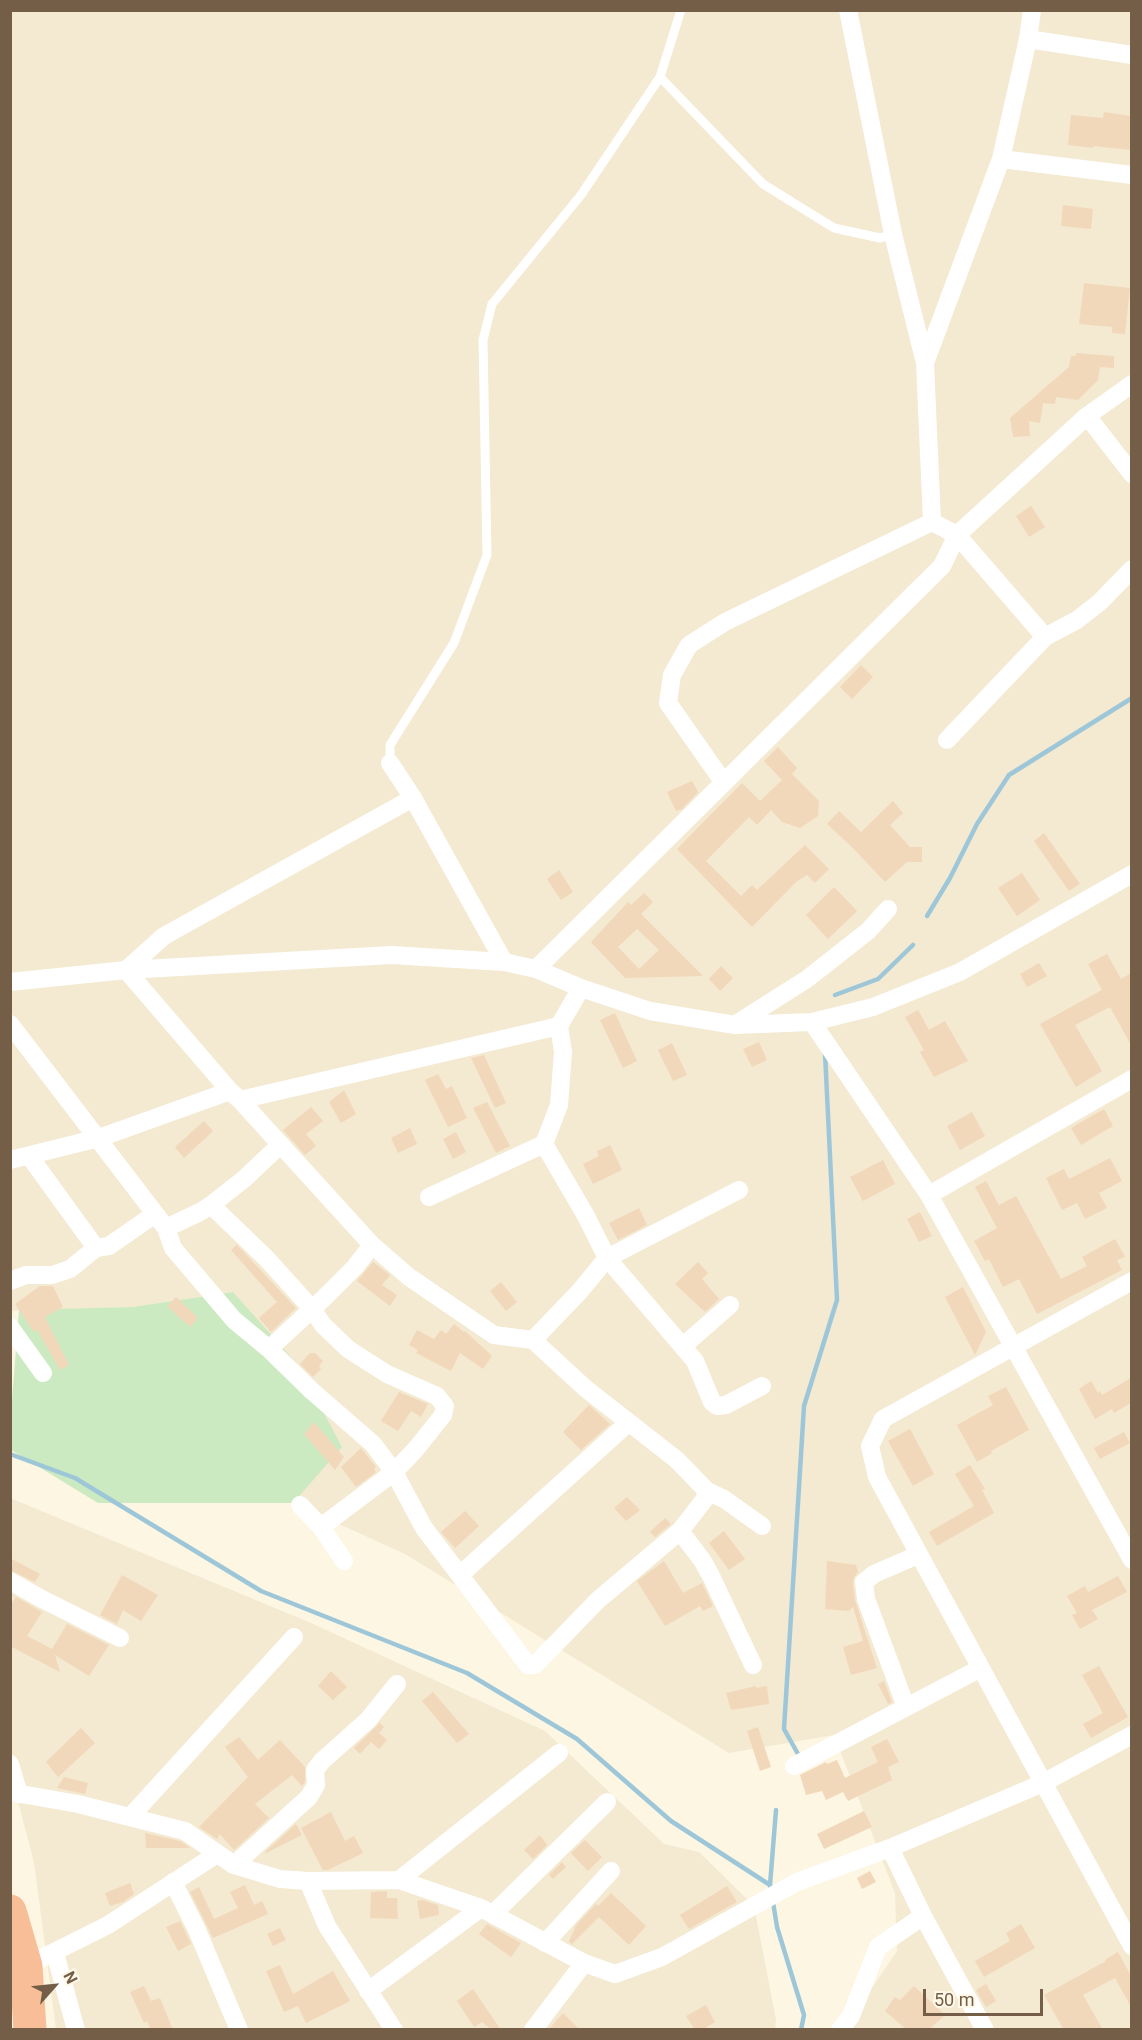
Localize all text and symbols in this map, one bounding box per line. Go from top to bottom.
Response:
north arrow [24,1956,84,2016]
text: N [59,1968,82,1987]
scale bar [926,1977,1046,2015]
text: 50 m [934,1989,974,2010]

